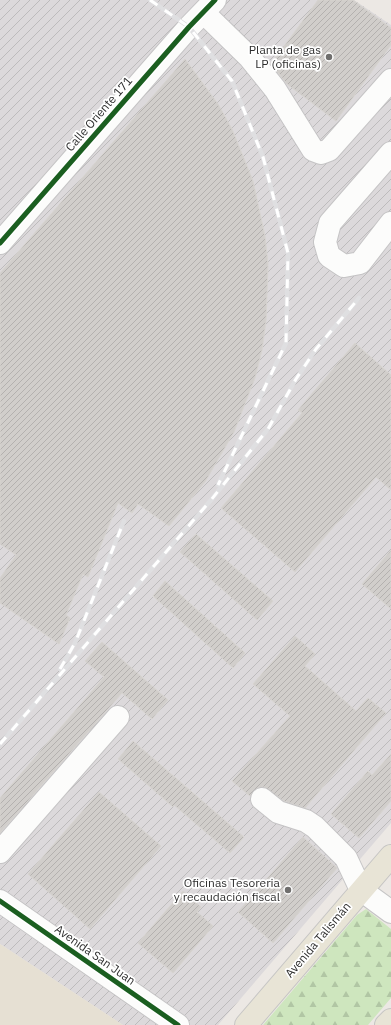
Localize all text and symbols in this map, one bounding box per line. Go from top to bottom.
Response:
place label: Planta de gas LP (oficinas) [249,42,321,71]
marker: Planta de gas LP (oficinas) [324,52,334,62]
street label: Calle Oriente 171 [62,73,135,154]
place label: Oficinas Tesoreria y recaudación fiscal [174,875,281,904]
marker: Oficinas Tesoreria y recaudación fiscal [283,885,293,895]
street label: Avenida Talismán [282,899,354,981]
street label: Avenida San Juan [52,921,139,988]

